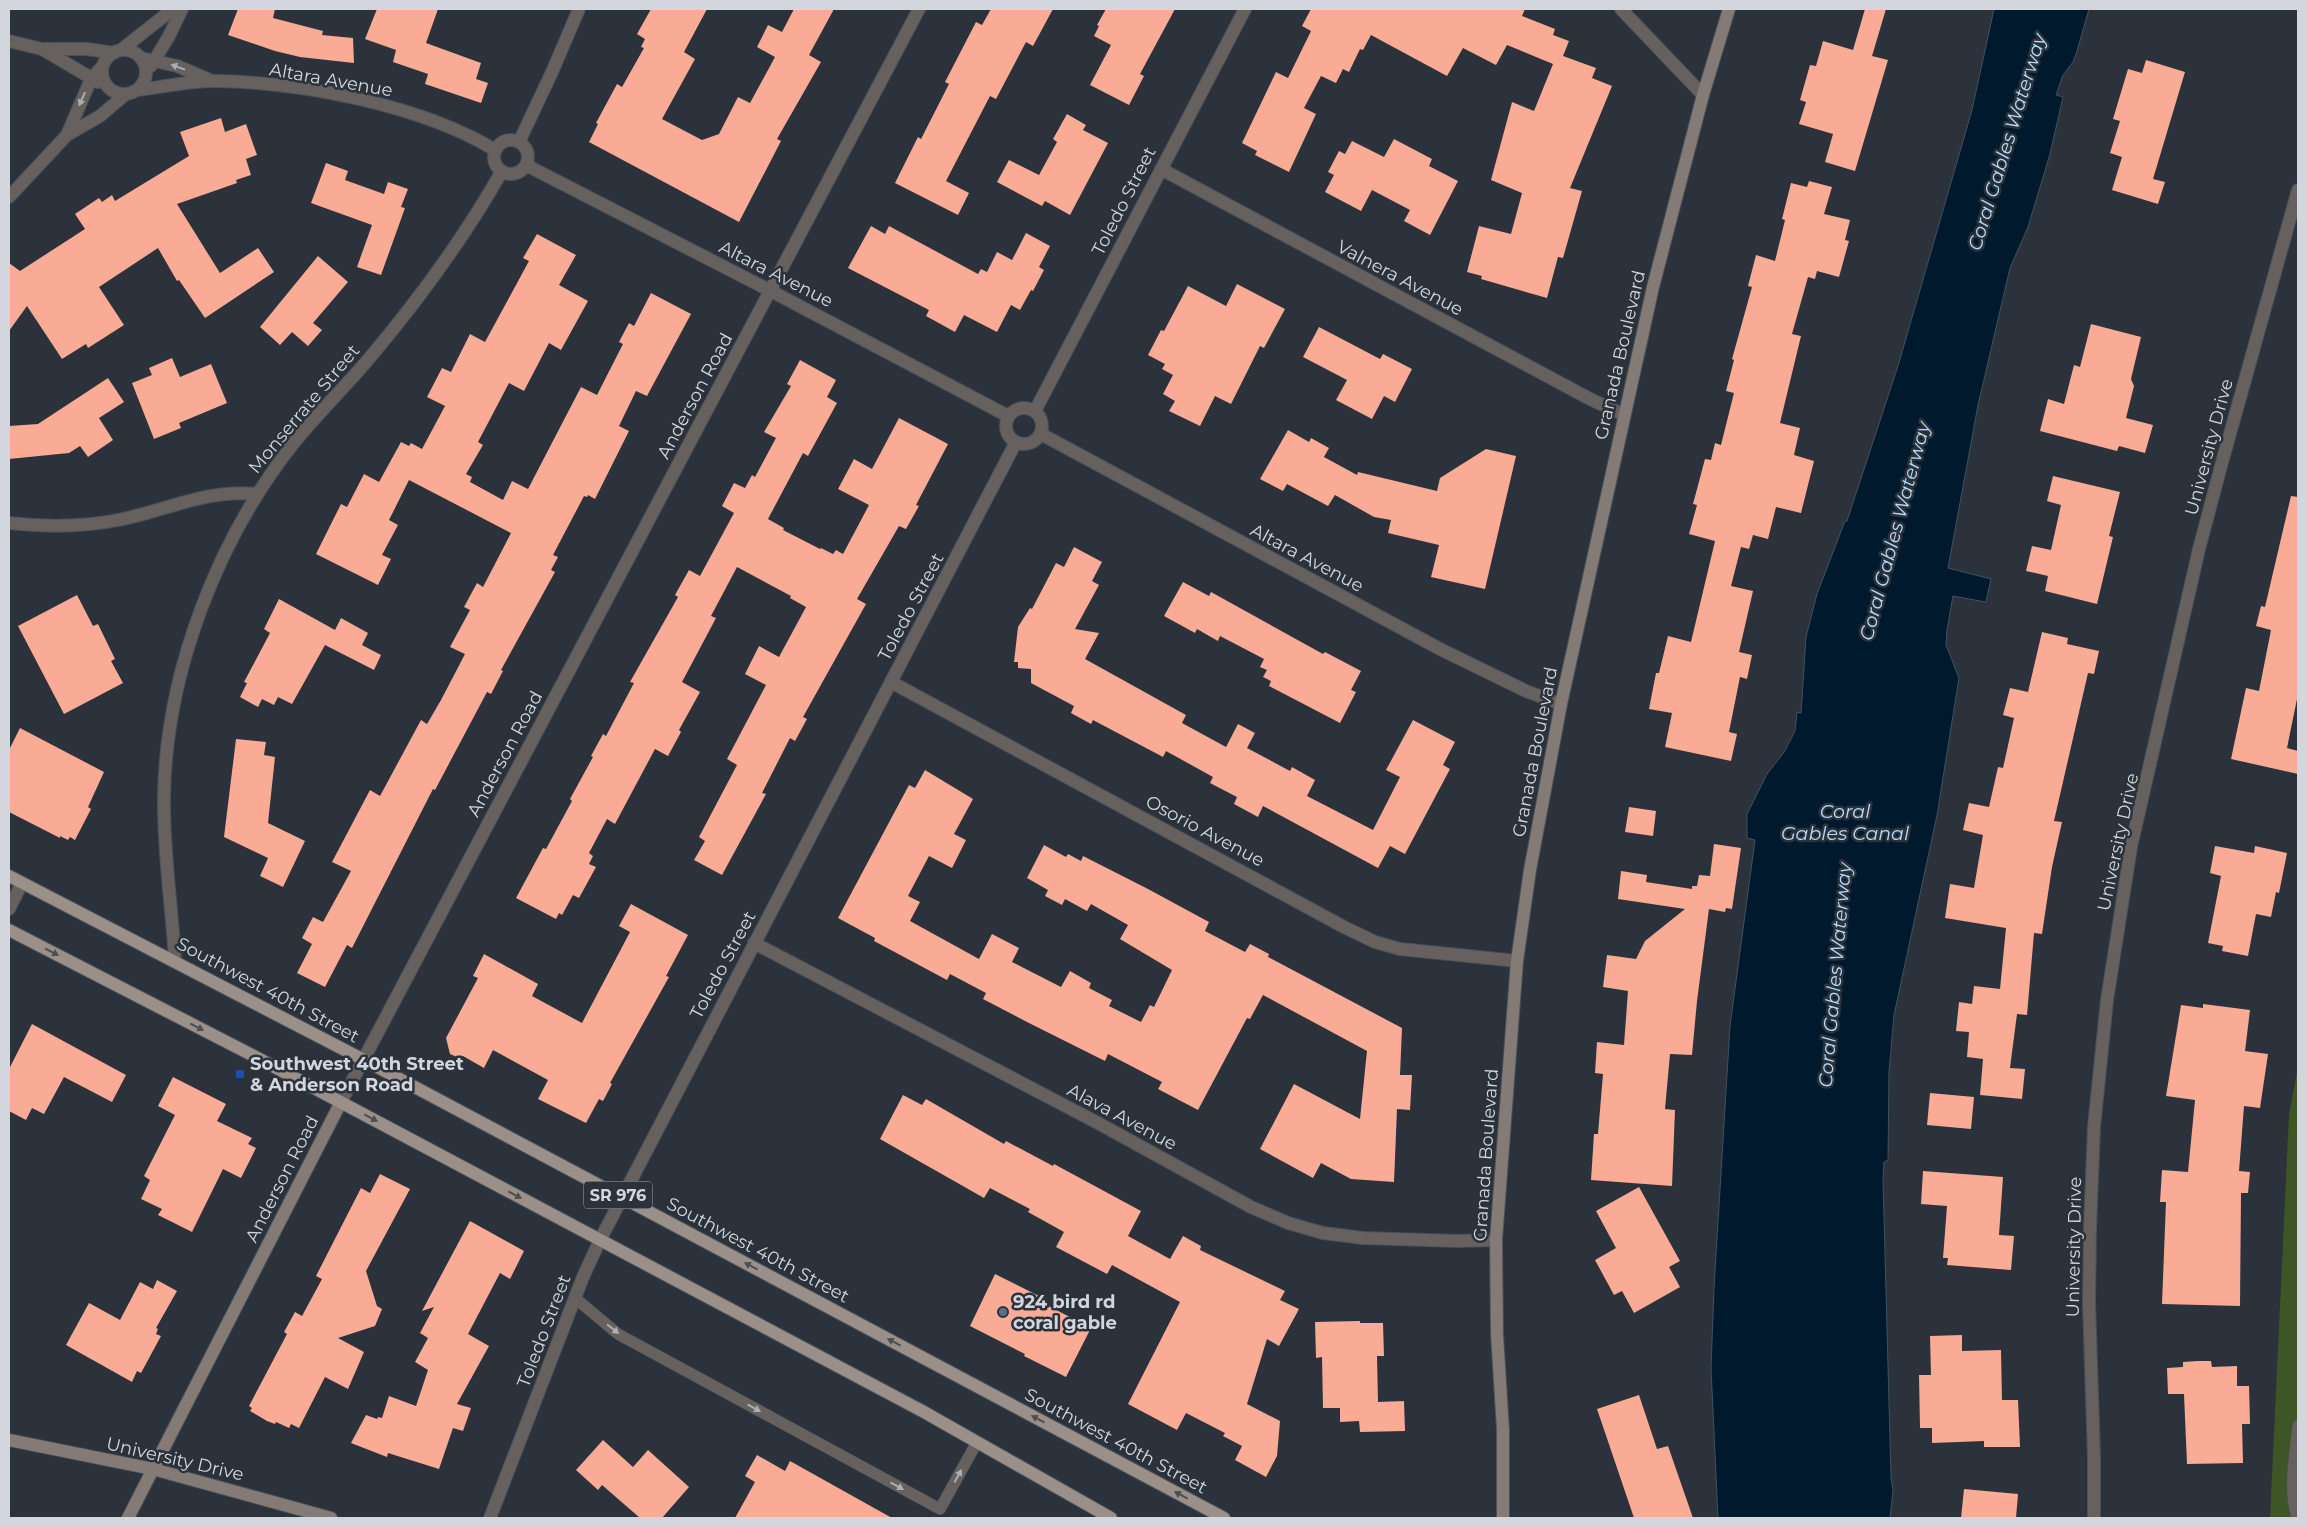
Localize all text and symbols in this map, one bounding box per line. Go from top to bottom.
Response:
water label: Coral Gables Waterway [1963,29,2051,253]
street label: Altara Avenue [268,58,395,102]
one-way arrow [170,63,185,70]
one-way arrow [78,92,86,106]
street label: Toledo Street [1087,143,1161,259]
street label: Valnera Avenue [1333,235,1467,321]
street label: Altara Avenue [715,236,837,312]
street label: Granada Boulevard [1590,268,1650,442]
street label: Anderson Road [653,329,737,463]
street label: Monserrate Street [244,340,364,478]
street label: University Drive [2180,376,2238,518]
water label: Coral Gables Waterway [1855,417,1936,643]
street label: Altara Avenue [1247,519,1367,597]
street label: Toledo Street [873,549,949,665]
street label: Granada Boulevard [1508,665,1562,839]
street label: Anderson Road [463,687,547,821]
street label: University Drive [2093,771,2143,913]
street label: Osorio Avenue [1142,791,1268,872]
water label: Coral Gables Canal [1781,800,1910,845]
water label: Coral Gables Waterway [1814,860,1856,1088]
street label: Toledo Street [685,907,761,1023]
street label: Southwest 40th Street [173,932,363,1048]
one-way arrow [45,948,59,956]
one-way arrow [189,1023,204,1031]
place label: Southwest 40th Street & Anderson Road [250,1053,464,1096]
marker: Southwest 40th Street & Anderson Road [234,1068,246,1080]
street label: Granada Boulevard [1469,1068,1503,1242]
street label: Alava Avenue [1063,1079,1181,1155]
street label: Anderson Road [241,1112,323,1246]
one-way arrow [364,1114,379,1122]
street label: University Drive [2062,1176,2086,1317]
road number: SR 976 [584,1182,652,1208]
one-way arrow [508,1191,522,1199]
street label: Southwest 40th Street [663,1192,853,1308]
one-way arrow [744,1262,758,1270]
street label: Toledo Street [512,1272,576,1390]
place label: 924 bird rd coral gable [1013,1291,1117,1334]
marker: 924 bird rd coral gable [997,1306,1009,1318]
one-way arrow [606,1324,619,1334]
one-way arrow [887,1338,902,1346]
street label: Southwest 40th Street [1021,1383,1211,1499]
one-way arrow [747,1404,762,1412]
one-way arrow [1031,1415,1045,1423]
street label: University Drive [104,1432,246,1486]
one-way arrow [954,1469,963,1482]
one-way arrow [890,1482,904,1490]
one-way arrow [1174,1491,1188,1499]

